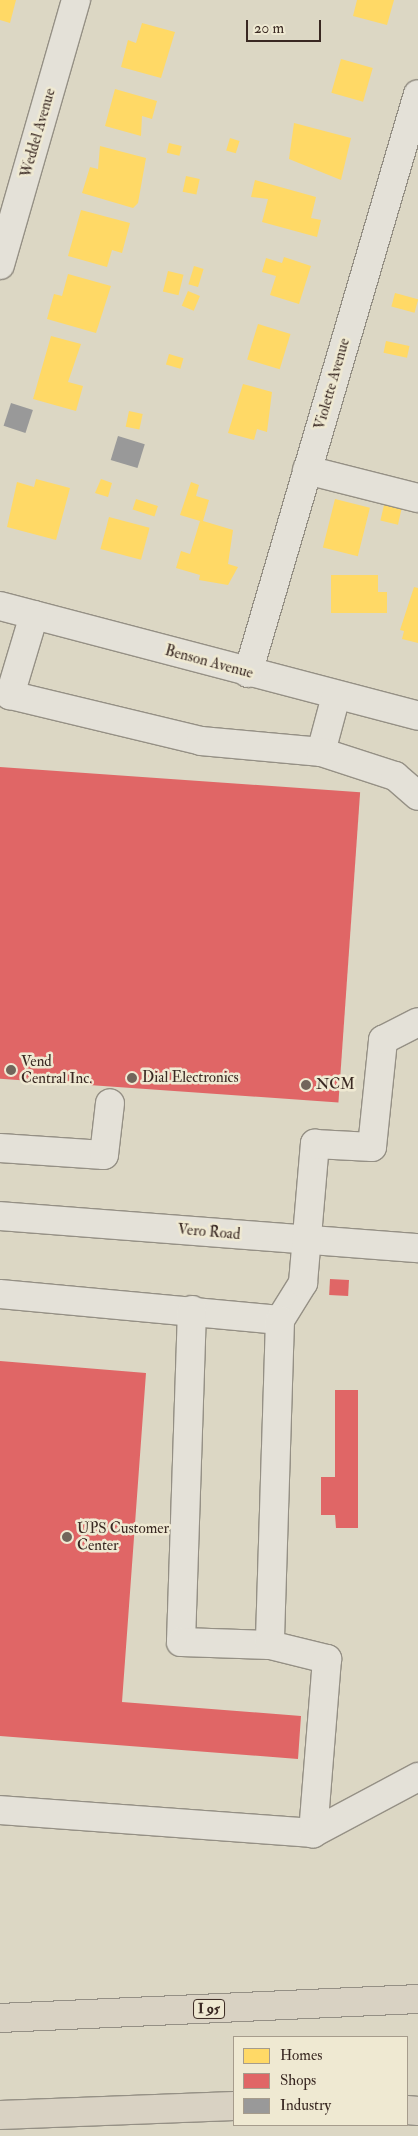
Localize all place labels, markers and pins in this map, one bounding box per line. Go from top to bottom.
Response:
place label: Vend Central Inc. [21,1052,92,1087]
marker: Vend Central Inc. [5,1064,17,1076]
place label: Dial Electronics [142,1069,239,1087]
marker: Dial Electronics [126,1072,138,1084]
place label: NCM [316,1076,355,1094]
marker: NCM [300,1079,312,1091]
place label: UPS Customer Center [77,1519,169,1554]
marker: UPS Customer Center [61,1531,73,1543]

